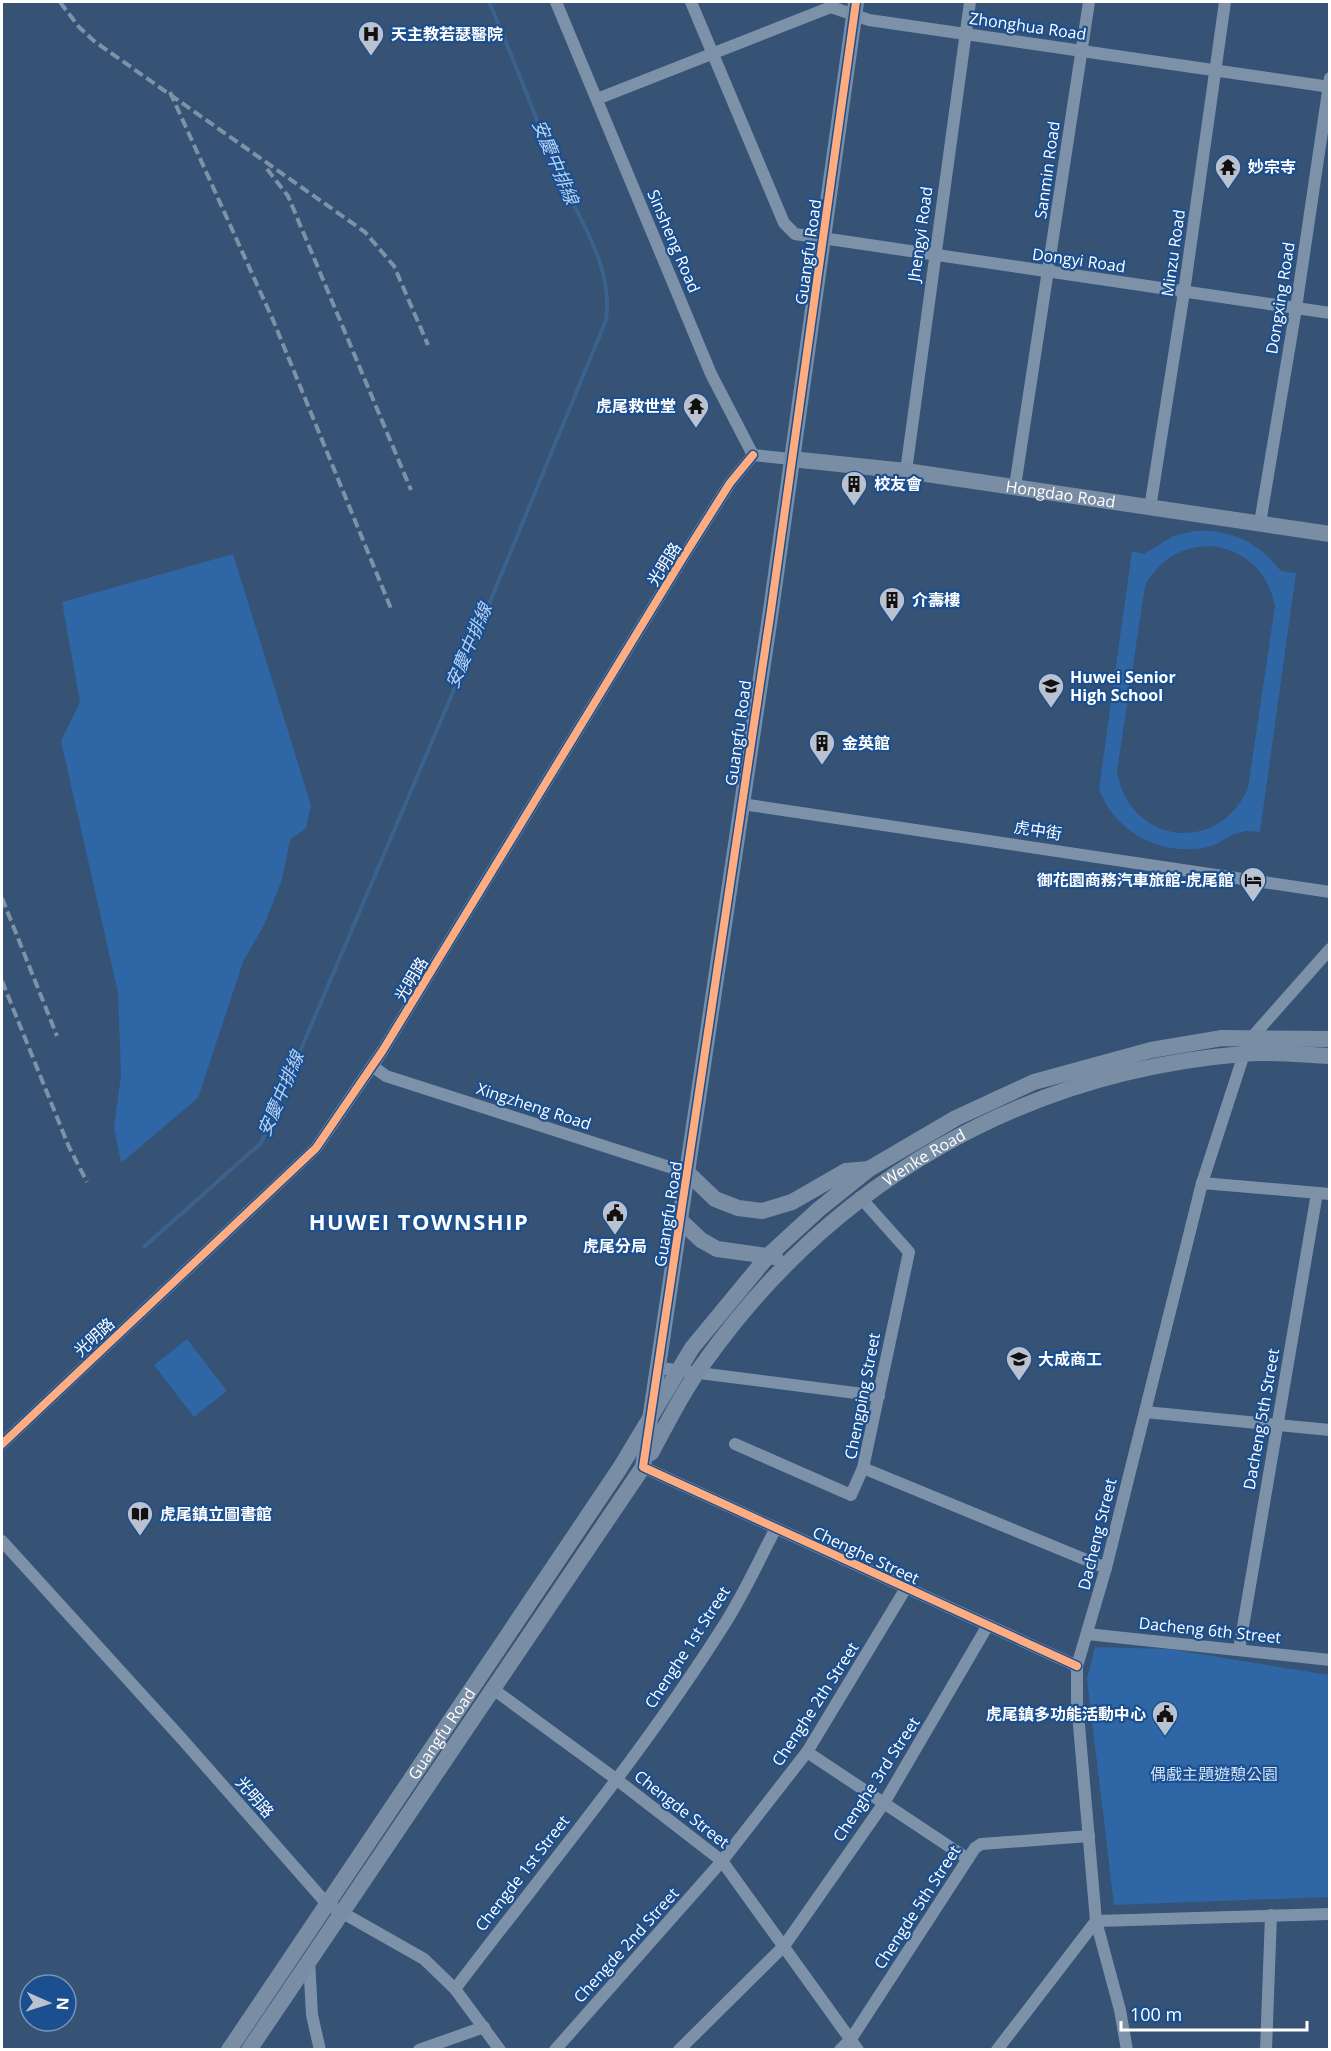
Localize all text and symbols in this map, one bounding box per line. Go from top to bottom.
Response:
street label: Zhonghua Road [968,7,1088,45]
hospital icon: 天主教若瑟醫院 [356,19,386,57]
place label: 天主教若瑟醫院 [391,23,503,45]
water label: 安慶中排線 [527,115,585,210]
street label: Sanmin Road [1029,120,1065,220]
temple icon: 妙宗寺 [1213,152,1243,190]
place label: 妙宗寺 [1248,156,1296,178]
street label: Jhengyi Road [902,185,938,285]
street label: Sinsheng Road [642,186,706,296]
street label: Guangfu Road [790,198,826,306]
street label: Minzu Road [1156,208,1190,298]
street label: Dongxing Road [1260,240,1300,356]
street label: Dongyi Road [1031,243,1127,277]
temple icon: 虎尾救世堂 [681,391,711,429]
place label: 虎尾救世堂 [596,395,676,417]
building icon: 校友會 [839,469,869,507]
place label: 校友會 [874,473,922,495]
street label: Hongdao Road [1004,475,1117,513]
street label: 光明路 [642,538,686,590]
building icon: 介壽樓 [877,585,907,623]
place label: 介壽樓 [912,589,960,611]
water label: 安慶中排線 [439,598,497,692]
place label: Huwei Senior High School [1070,666,1176,706]
school or university icon: Huwei Senior High School [1036,671,1066,709]
street label: Guangfu Road [720,679,756,787]
building icon: 金英館 [807,728,837,766]
place label: 金英館 [842,732,890,754]
street label: 虎中街 [1013,815,1063,845]
hotel icon: 御花園商務汽車旅館-虎尾館 [1238,865,1268,903]
place label: 御花園商務汽車旅館-虎尾館 [1037,869,1234,891]
street label: 光明路 [389,953,433,1005]
water label: 安慶中排線 [251,1046,309,1140]
street label: Xingzheng Road [474,1077,594,1135]
street label: Wenke Road [878,1124,969,1191]
street label: Guangfu Road [649,1160,687,1268]
public building icon: 虎尾分局 [600,1198,630,1236]
district label: HUWEI TOWNSHIP [309,1206,529,1236]
place label: 虎尾分局 [583,1235,647,1257]
street label: 光明路 [69,1313,119,1361]
street label: Chengping Street [839,1331,885,1461]
school or university icon: 大成商工 [1004,1344,1034,1382]
street label: Dacheng 5th Street [1238,1346,1284,1491]
place label: 大成商工 [1038,1348,1102,1370]
street label: Dacheng Street [1072,1476,1122,1592]
library icon: 虎尾鎮立圖書館 [125,1499,155,1537]
place label: 虎尾鎮立圖書館 [160,1503,272,1525]
street label: Chenghe Street [809,1521,923,1589]
street label: Chenghe 1st Street [639,1581,735,1712]
street label: Dacheng 6th Street [1138,1612,1283,1648]
street label: Chenghe 2th Street [767,1637,864,1770]
street label: Guangfu Road [403,1683,480,1784]
public building icon: 虎尾鎮多功能活動中心 [1150,1699,1180,1737]
place label: 虎尾鎮多功能活動中心 [986,1703,1146,1725]
street label: Chenghe 3rd Street [827,1712,925,1846]
park label: 偶戲主題遊憩公園 [1150,1763,1278,1785]
street label: Chengde Street [630,1765,734,1853]
street label: 光明路 [231,1772,279,1822]
street label: Chengde 1st Street [470,1810,574,1936]
street label: Chengde 5th Street [869,1840,966,1973]
street label: Chengde 2nd Street [568,1882,684,2007]
north arrow [18,1973,78,2033]
scale bar [1121,1994,1307,2032]
text: N [52,1997,74,2011]
text: 100 m [1130,2002,1182,2026]

